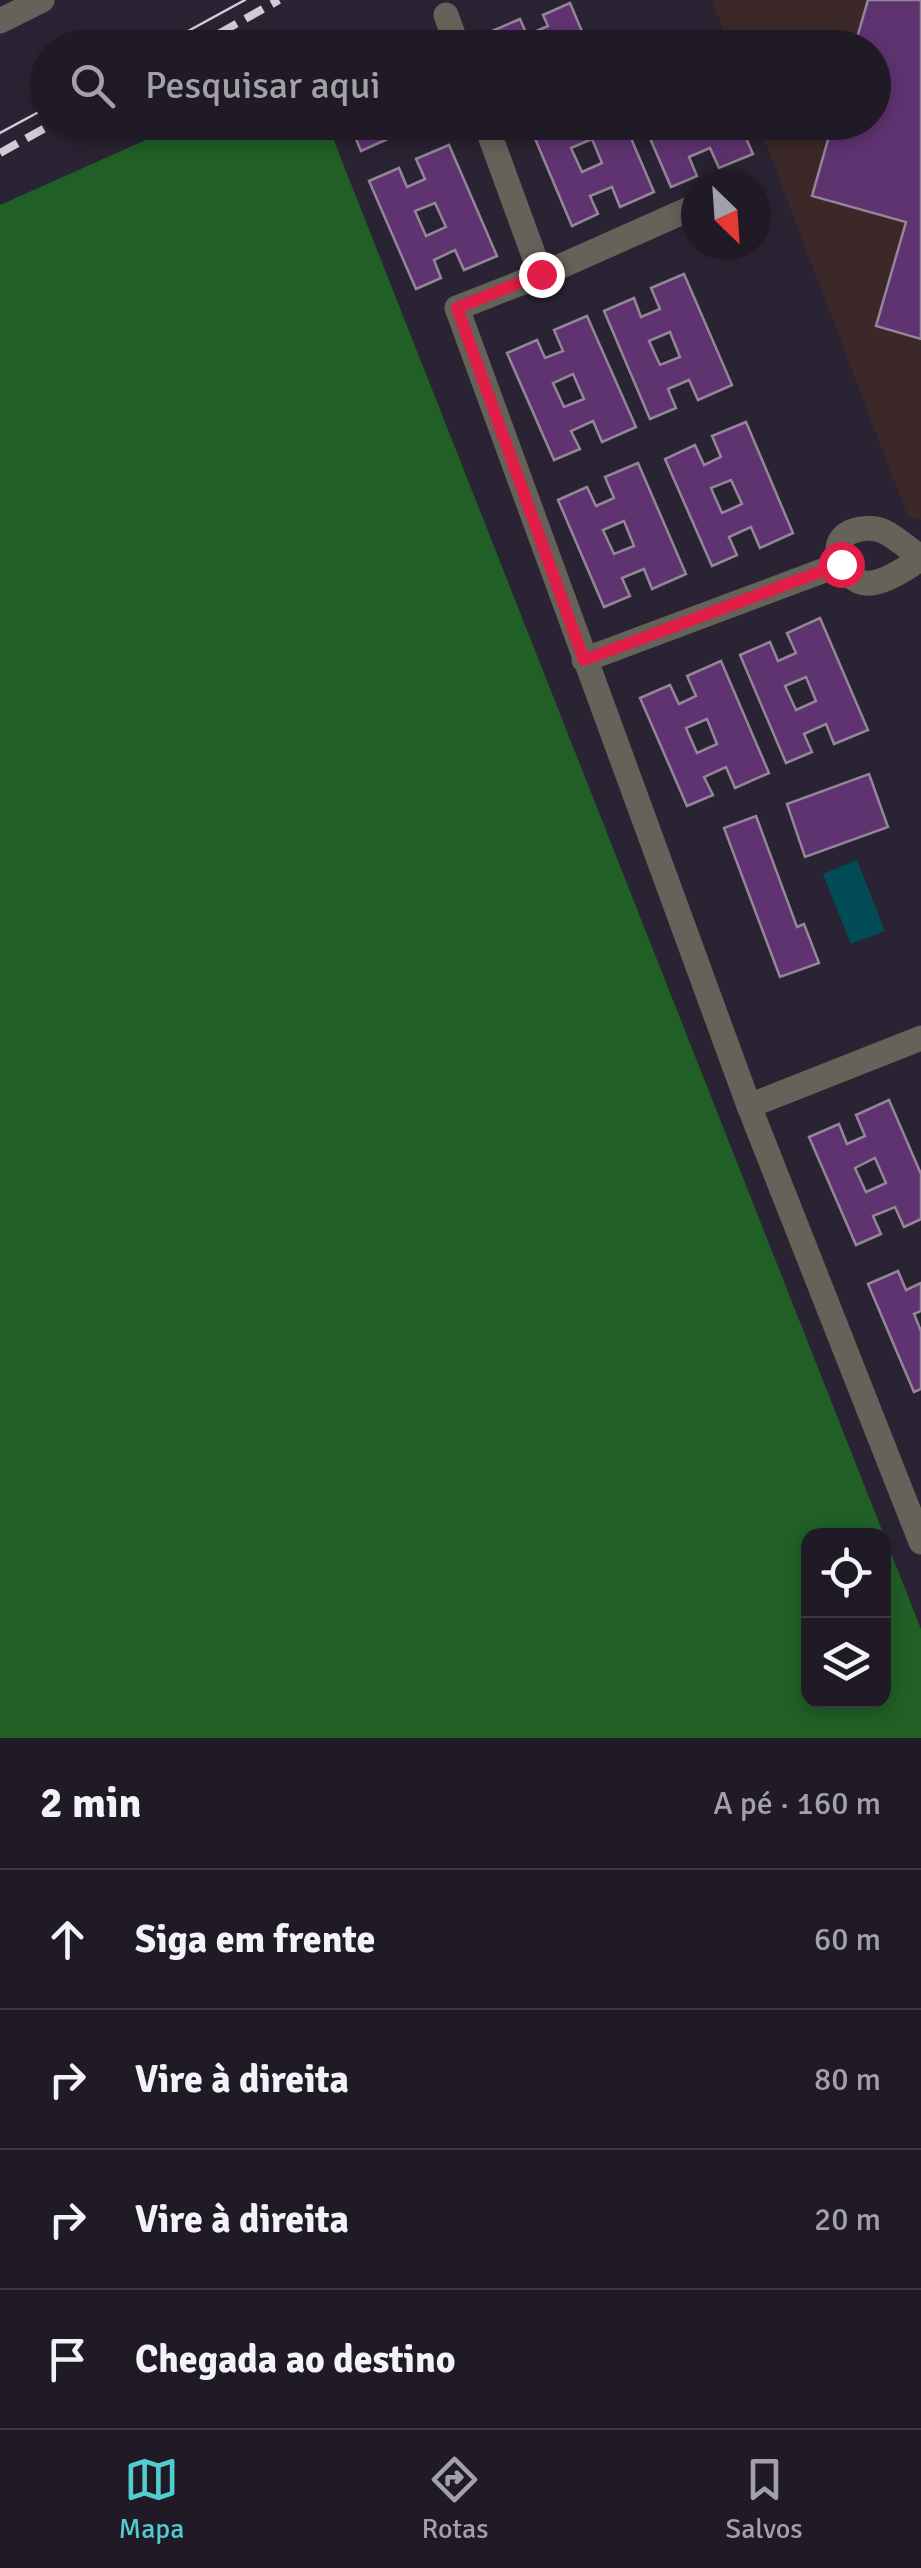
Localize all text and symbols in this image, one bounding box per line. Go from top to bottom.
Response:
search box [30,30,891,140]
icon: search [65,58,120,113]
text: Pesquisar aqui [145,62,381,109]
north arrow [681,170,771,260]
route end [519,252,565,298]
route start [819,542,865,588]
map controls [801,1528,891,1708]
button: locate [801,1528,891,1618]
button: layers [801,1618,891,1708]
text: 2 min [40,1778,141,1829]
text: A pé · 160 m [713,1784,881,1823]
icon: ahead [40,1912,95,1967]
text: Siga em frente [135,1916,375,1963]
text: 60 m [814,1920,881,1959]
icon: right [40,2052,95,2107]
text: Vire à direita [135,2056,349,2103]
text: 80 m [814,2060,881,2099]
icon: right [40,2192,95,2247]
text: Vire à direita [135,2196,349,2243]
text: 20 m [814,2200,881,2239]
icon: arrive [40,2332,95,2387]
text: Chegada ao destino [135,2336,456,2383]
tab: Mapa [119,2452,184,2546]
tab: Rotas [421,2452,488,2546]
tab: Salvos [726,2452,802,2546]

